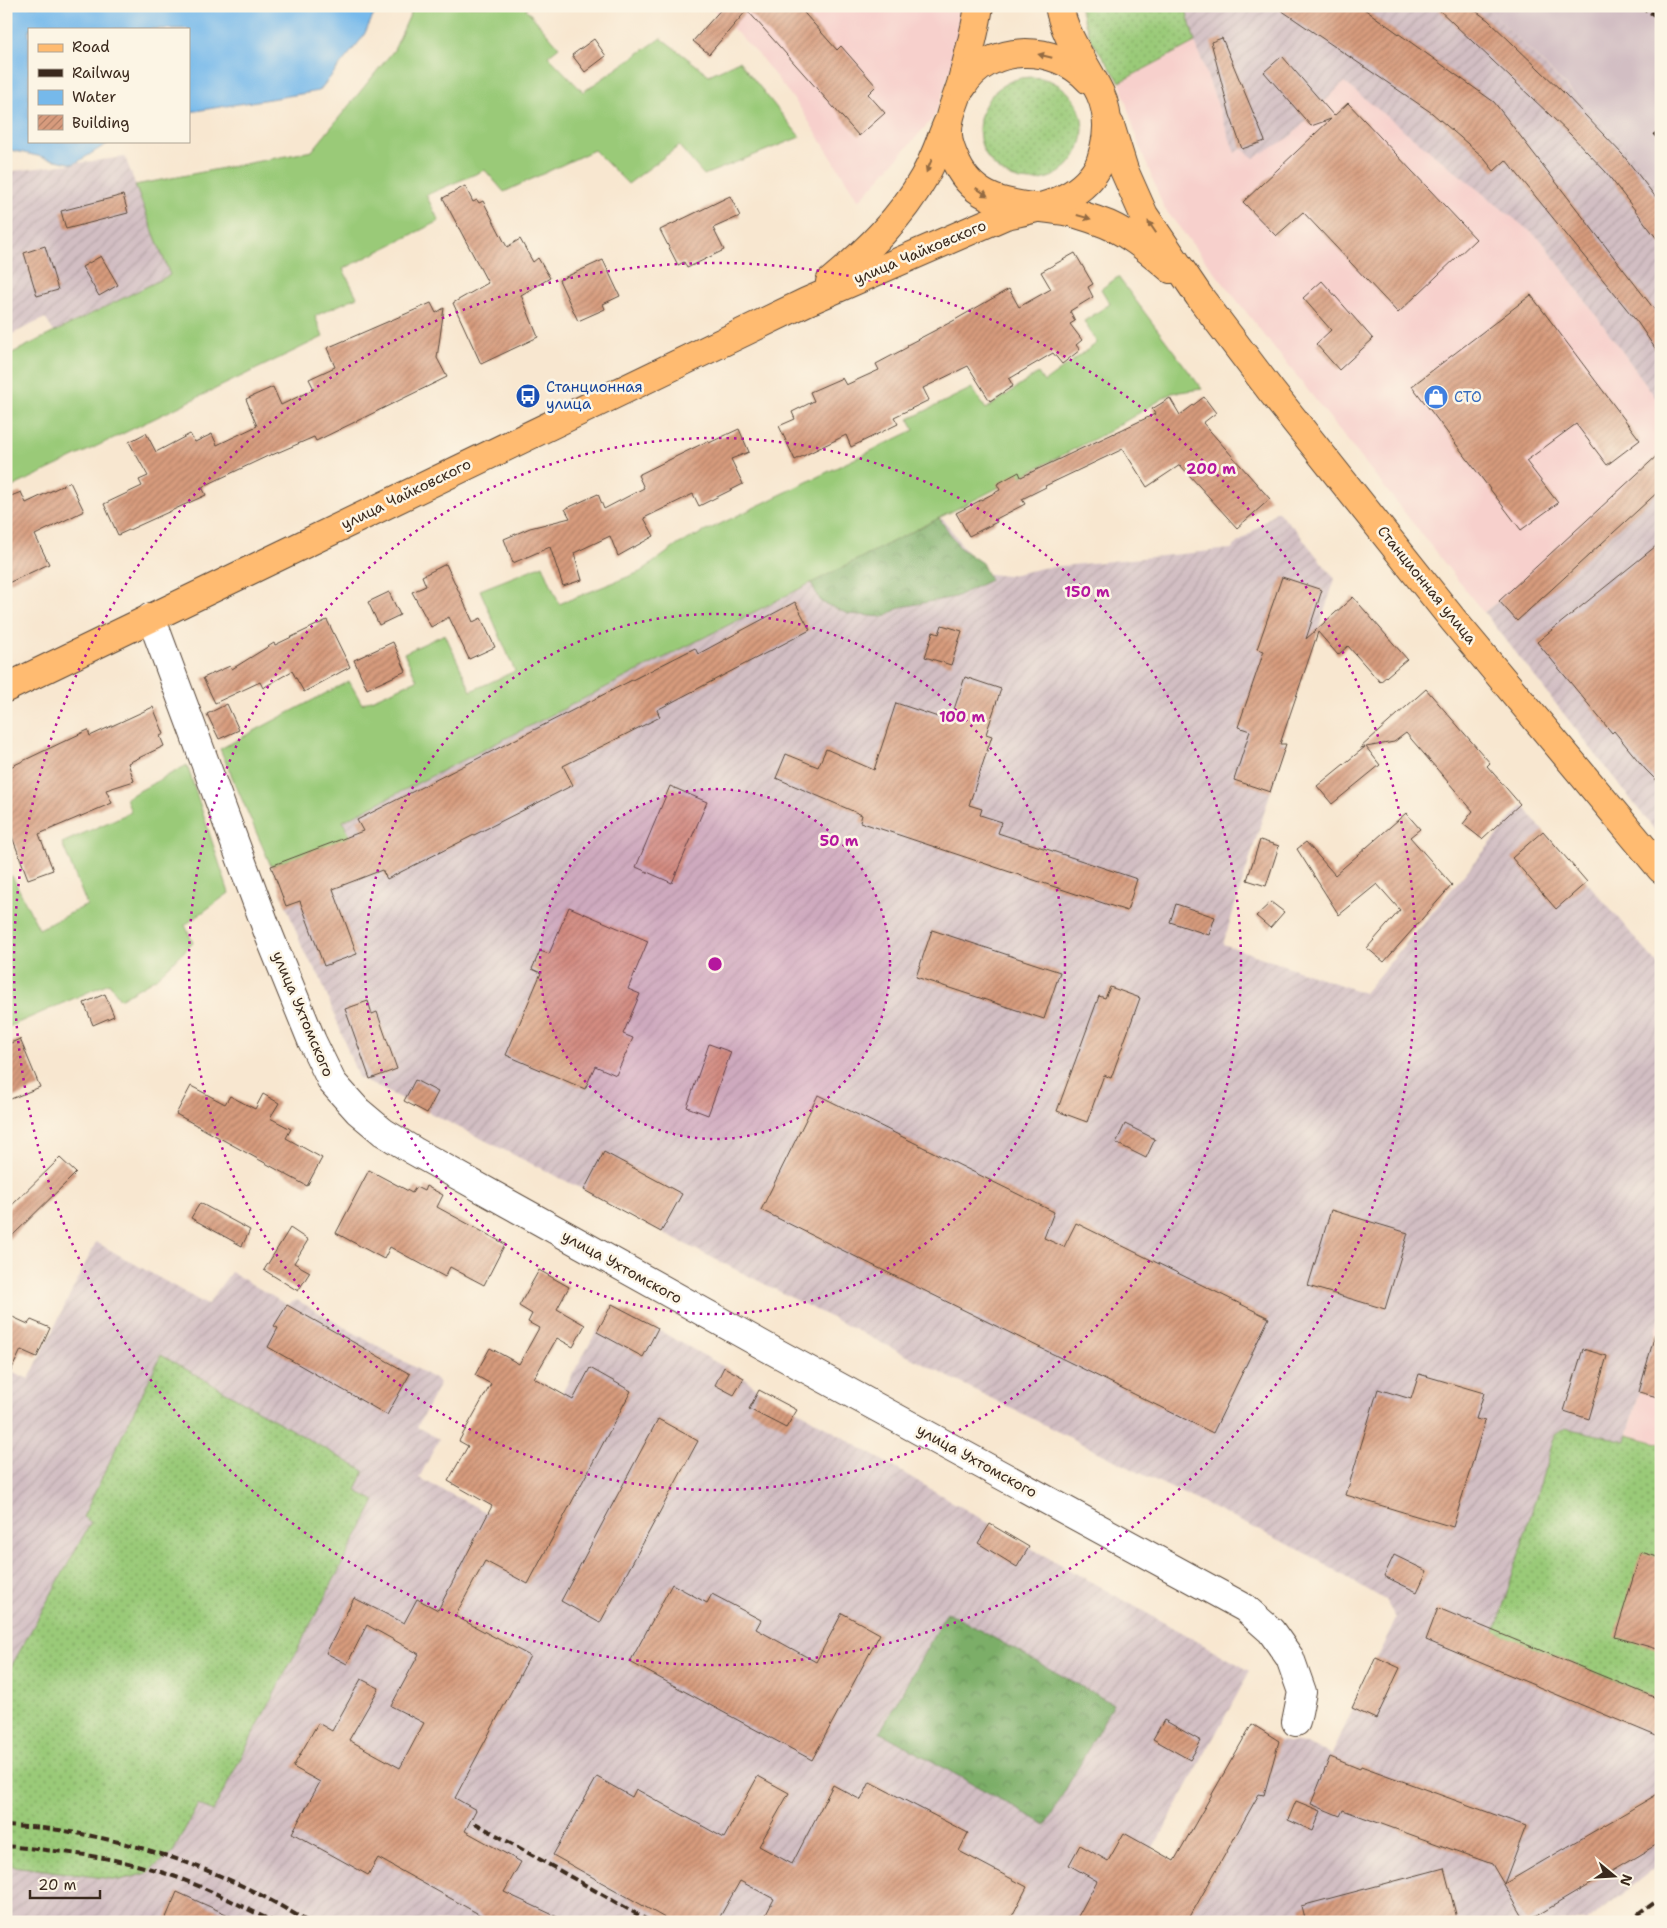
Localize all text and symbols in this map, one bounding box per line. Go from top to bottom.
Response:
legend [28,28,190,142]
text: Road [72,37,110,57]
one-way arrow [1038,52,1053,60]
text: Railway [72,63,130,83]
text: Water [72,87,116,107]
text: Building [72,113,129,133]
one-way arrow [925,159,933,173]
one-way arrow [976,187,989,197]
one-way arrow [1077,213,1092,221]
street label: улица Чайковского [851,215,989,289]
one-way arrow [1147,220,1157,233]
place label: Станционная улица [546,377,643,414]
bus stop icon: Станционная улица [515,383,541,409]
shop icon: СТО [1423,384,1449,410]
place label: СТО [1454,387,1482,407]
street label: улица Чайковского [338,454,474,534]
text: 200 m [1186,459,1236,479]
street label: Станционная улица [1373,522,1481,649]
text: 150 m [1064,582,1110,602]
text: 100 m [939,707,985,727]
text: 50 m [820,831,859,851]
street label: улица Ухтомского [268,948,338,1080]
centre of rings [706,955,724,973]
street label: улица Ухтомского [558,1226,686,1308]
street label: улица Ухтомского [913,1420,1041,1502]
north arrow [1590,1850,1640,1900]
scale bar [30,1868,100,1900]
text: N [1616,1872,1637,1888]
text: 20 m [38,1875,77,1895]

